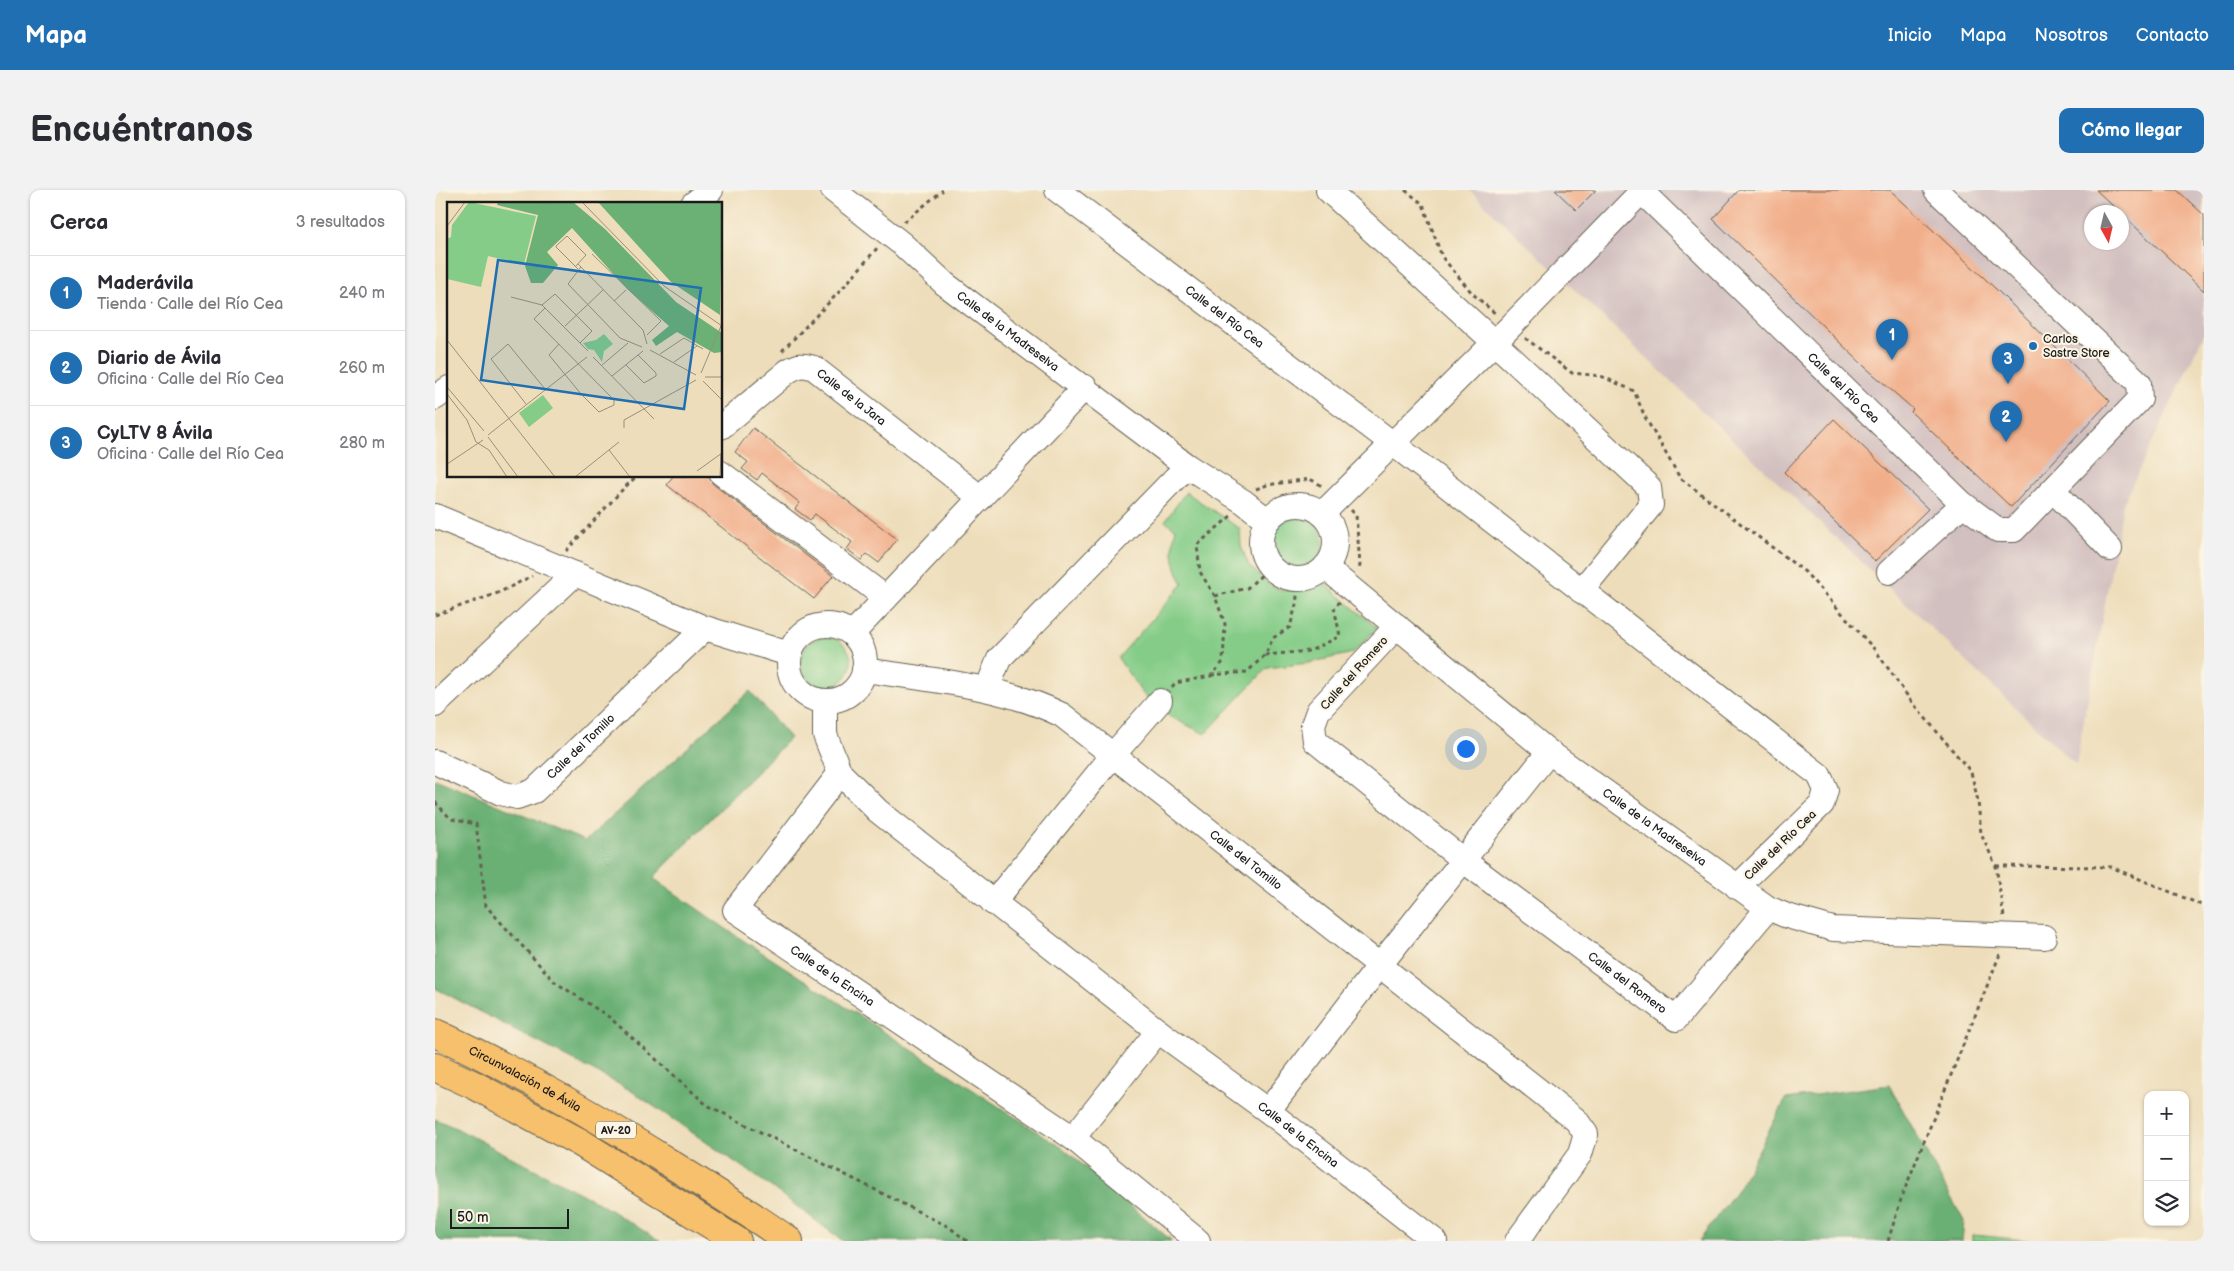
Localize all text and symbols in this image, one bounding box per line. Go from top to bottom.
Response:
text: Mapa [25,21,87,50]
text: Inicio [1888,25,1932,46]
text: Mapa [1960,25,2006,46]
text: Nosotros [2034,25,2108,46]
text: Contacto [2136,25,2209,46]
button: Cómo llegar [2059,108,2204,153]
text: Encuéntranos [30,109,253,152]
inset map [447,202,723,478]
north arrow [2084,205,2129,250]
text: Cerca [50,210,108,235]
text: 3 resultados [296,213,385,232]
text: Maderávila [97,272,194,295]
street label: Calle del Río Cea [1182,282,1267,352]
text: 1 [63,284,69,303]
text: 240 m [339,284,385,303]
street label: Calle de la Madreselva [953,288,1062,375]
text: Tienda · Calle del Río Cea [97,295,283,314]
pin: 1 [1876,319,1908,360]
place label: Carlos Sastre Store [2043,332,2110,361]
marker: Carlos Sastre Store [2027,340,2039,352]
pin: 3 [1992,343,2024,384]
text: Diario de Ávila [97,347,222,370]
street label: Calle del Río Cea [1804,350,1883,427]
text: 2 [61,359,71,378]
text: 260 m [339,359,385,378]
street label: Calle de la Jara [813,366,889,429]
text: Oficina · Calle del Río Cea [97,370,284,389]
pin: 2 [1990,401,2022,442]
text: CyLTV 8 Ávila [97,422,213,445]
text: 3 [61,434,71,453]
text: 280 m [339,434,385,453]
text: Oficina · Calle del Río Cea [97,445,284,464]
street label: Calle del Romero [1317,633,1392,713]
street label: Calle del Tomillo [544,711,618,783]
your location [1453,736,1479,762]
street label: Calle de la Madreselva [1599,785,1709,870]
street label: Calle del Río Cea [1741,807,1820,884]
street label: Calle del Tomillo [1206,827,1285,894]
street label: Calle de la Encina [787,942,877,1010]
street label: Calle del Romero [1585,949,1669,1017]
street label: Circunvalación de Ávila [466,1043,584,1116]
map controls [2144,1091,2189,1226]
button: + [2144,1091,2189,1136]
street label: Calle de la Encina [1254,1099,1342,1171]
road number: AV-20 [596,1122,636,1138]
button: − [2144,1136,2189,1181]
button: layers [2144,1181,2189,1226]
scale bar [450,1206,569,1229]
text: 50 m [457,1209,489,1226]

